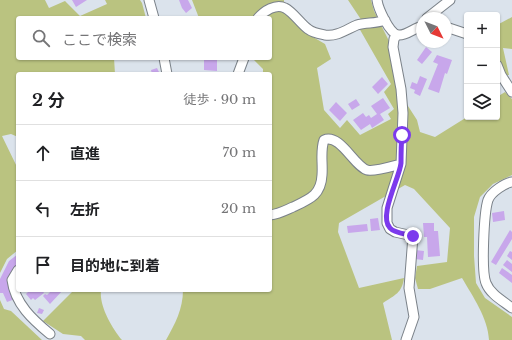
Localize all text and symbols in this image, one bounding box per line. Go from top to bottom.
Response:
north arrow [416,12,452,48]
map controls [464,12,500,120]
button: + [464,12,500,48]
search box [16,16,272,60]
icon: search [30,27,52,49]
text: ここで検索 [62,30,137,49]
button: − [464,48,500,84]
button: layers [464,84,500,120]
text: 2 分 [32,90,65,111]
text: 徒歩 · 90 m [184,91,256,108]
route start [393,126,411,144]
icon: ahead [32,142,54,164]
text: 直進 [70,144,100,163]
text: 70 m [223,144,256,161]
icon: left [32,198,54,220]
text: 左折 [70,200,100,219]
text: 20 m [221,200,256,217]
route end [404,227,422,245]
icon: arrive [32,254,54,276]
text: 目的地に到着 [70,256,160,275]

